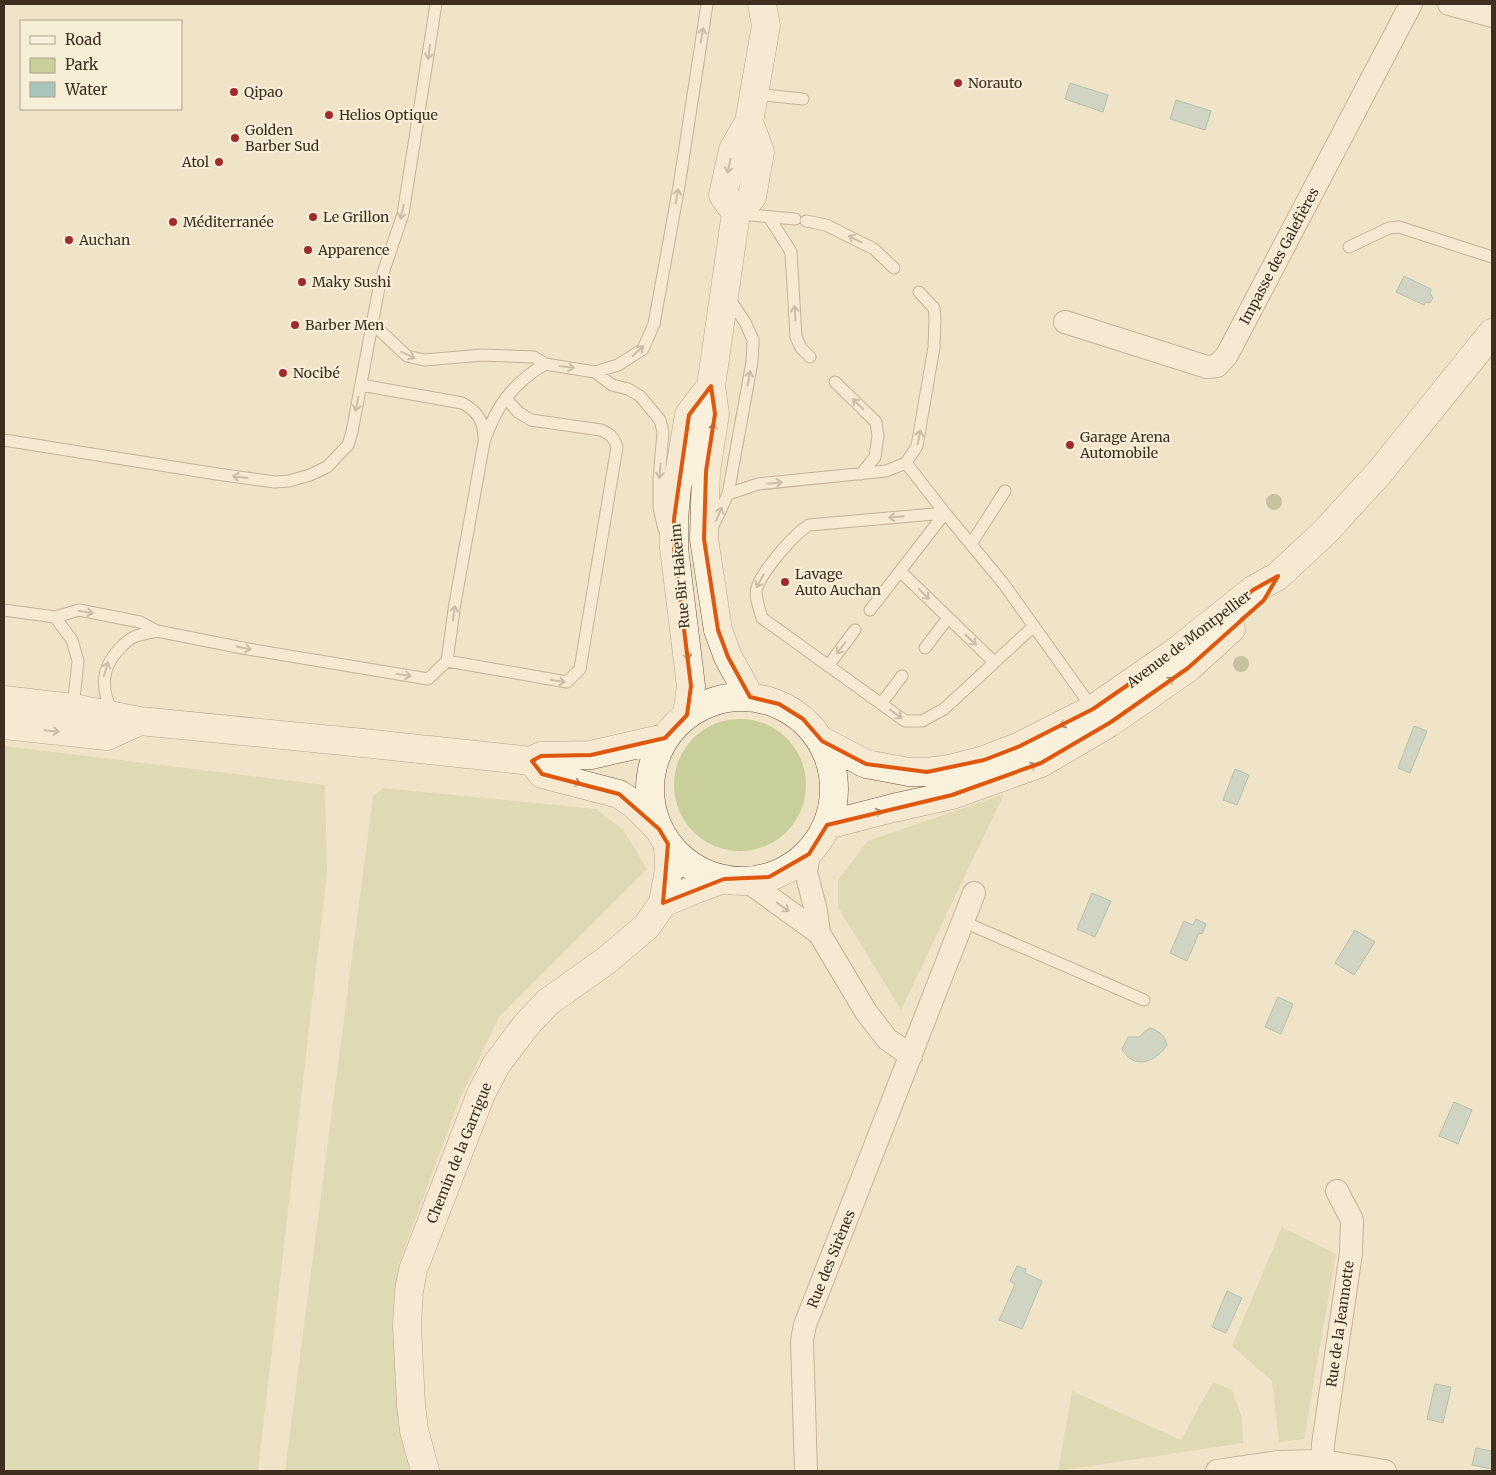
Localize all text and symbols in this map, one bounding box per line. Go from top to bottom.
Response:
legend [20,20,182,110]
one-way arrow [697,28,707,44]
text: Road [65,30,101,49]
one-way arrow [423,44,433,60]
text: Park [65,55,99,74]
place label: Norauto [968,74,1022,92]
marker: Norauto [952,77,964,89]
text: Water [64,80,108,99]
place label: Qipao [244,83,283,101]
marker: Qipao [228,86,240,98]
place label: Helios Optique [339,106,438,124]
marker: Helios Optique [323,109,335,121]
place label: Golden Barber Sud [245,121,320,155]
marker: Golden Barber Sud [229,132,241,144]
place label: Atol [181,153,210,171]
marker: Atol [213,156,225,168]
one-way arrow [724,157,734,173]
street label: Impasse des Galefières [1235,184,1323,328]
one-way arrow [673,188,683,204]
one-way arrow [397,204,406,220]
place label: Le Grillon [323,208,389,226]
marker: Le Grillon [307,211,319,223]
place label: Méditerranée [183,213,274,231]
marker: Méditerranée [167,216,179,228]
place label: Auchan [78,231,130,249]
marker: Auchan [63,234,75,246]
one-way arrow [848,234,863,243]
place label: Apparence [317,241,389,259]
marker: Apparence [302,244,314,256]
place label: Maky Sushi [312,273,391,291]
marker: Maky Sushi [296,276,308,288]
one-way arrow [790,305,799,321]
place label: Barber Men [305,316,384,334]
marker: Barber Men [289,319,301,331]
one-way arrow [632,345,644,357]
one-way arrow [401,350,416,360]
one-way arrow [558,363,574,373]
place label: Nocibé [293,364,340,382]
marker: Nocibé [277,367,289,379]
one-way arrow [744,370,754,386]
one-way arrow [352,396,362,412]
one-way arrow [852,398,864,410]
one-way arrow [708,422,718,438]
place label: Garage Arena Automobile [1079,428,1171,462]
one-way arrow [914,429,924,445]
marker: Garage Arena Automobile [1064,439,1076,451]
one-way arrow [655,462,664,478]
one-way arrow [232,472,248,482]
one-way arrow [767,478,783,488]
one-way arrow [714,507,724,522]
one-way arrow [889,512,905,522]
street label: Rue Bir Hakeim [666,523,694,629]
place label: Lavage Auto Auchan [794,565,881,599]
one-way arrow [755,573,765,587]
marker: Lavage Auto Auchan [779,576,791,588]
street label: Avenue de Montpellier [1122,586,1255,692]
one-way arrow [918,588,930,600]
one-way arrow [449,605,459,621]
one-way arrow [78,607,94,617]
one-way arrow [965,634,978,646]
one-way arrow [836,641,846,655]
one-way arrow [235,644,251,653]
one-way arrow [682,645,692,661]
one-way arrow [102,662,112,678]
one-way arrow [396,670,412,680]
one-way arrow [549,676,565,686]
one-way arrow [1161,677,1175,687]
one-way arrow [889,709,902,720]
one-way arrow [1058,718,1073,728]
one-way arrow [44,726,60,736]
one-way arrow [1022,762,1037,771]
one-way arrow [565,778,581,787]
one-way arrow [866,807,882,817]
one-way arrow [775,902,789,913]
street label: Chemin de la Garrigue [423,1080,495,1226]
street label: Rue des Sirènes [803,1207,859,1311]
street label: Rue de la Jeannotte [1322,1260,1358,1388]

